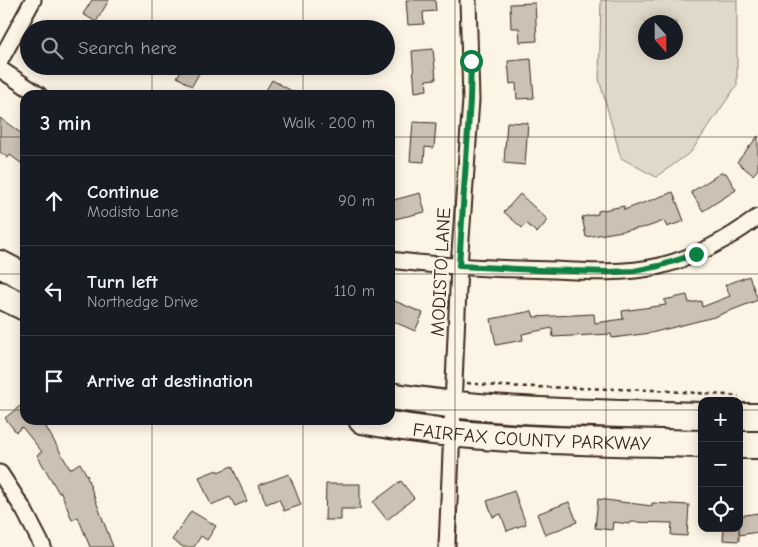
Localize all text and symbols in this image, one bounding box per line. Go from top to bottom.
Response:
north arrow [638,15,683,60]
search box [20,20,395,75]
icon: search [38,34,66,62]
text: Search here [78,37,177,59]
route start [460,50,483,73]
text: 3 min [40,111,91,135]
text: Walk · 200 m [283,114,375,132]
text: Continue [87,181,159,203]
icon: ahead [40,187,68,215]
text: 90 m [338,192,375,210]
text: Modisto Lane [87,203,178,221]
street label: MODISTO LANE [427,207,455,337]
route end [685,243,708,266]
text: Turn left [87,271,158,293]
icon: left [40,277,68,305]
text: 110 m [334,282,375,300]
text: Northedge Drive [87,293,198,311]
icon: arrive [40,367,68,395]
text: Arrive at destination [87,370,253,392]
map controls [698,397,743,532]
button: + [698,397,743,442]
street label: FAIRFAX COUNTY PARKWAY [411,419,652,455]
button: − [698,442,743,487]
button: locate [698,487,743,532]

